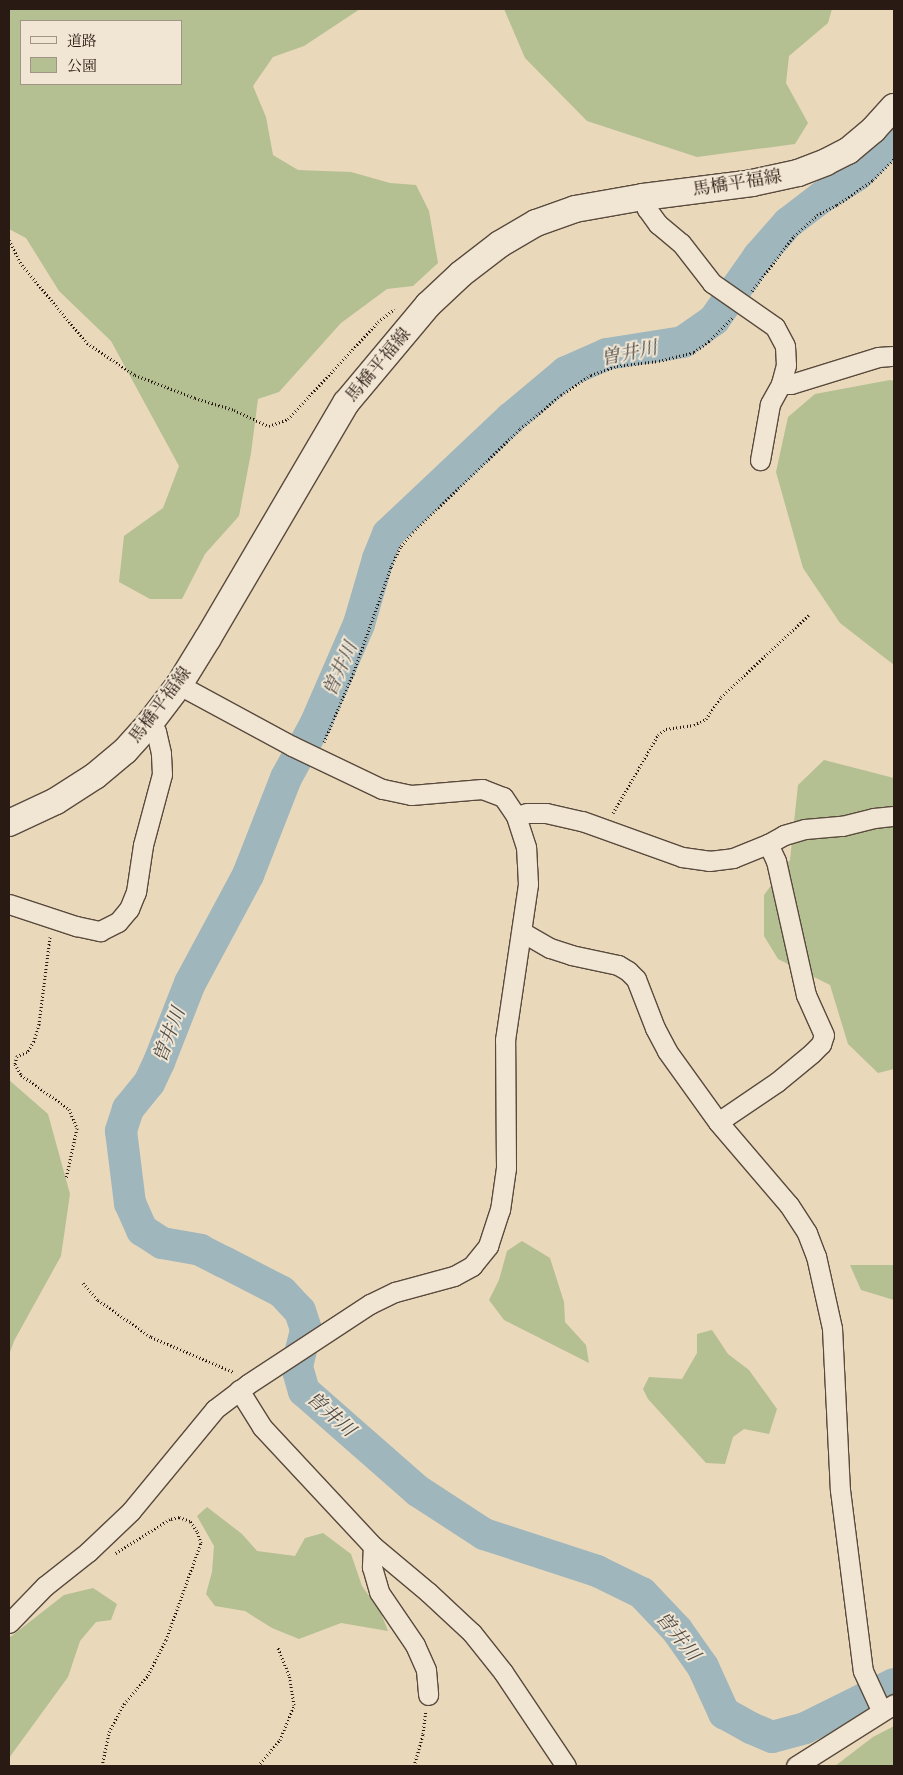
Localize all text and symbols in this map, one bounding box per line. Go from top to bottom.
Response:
legend [20,20,182,85]
text: 道路 [67,31,97,50]
text: 公園 [67,56,97,75]
street label: 馬橋平福線 [691,165,783,201]
street label: 馬橋平福線 [341,324,415,406]
water label: 曽井川 [599,336,659,370]
water label: 曽井川 [318,638,362,700]
street label: 馬橋平福線 [124,663,196,747]
water label: 曽井川 [148,1004,190,1066]
water label: 曽井川 [302,1386,360,1442]
water label: 曽井川 [651,1607,705,1665]

